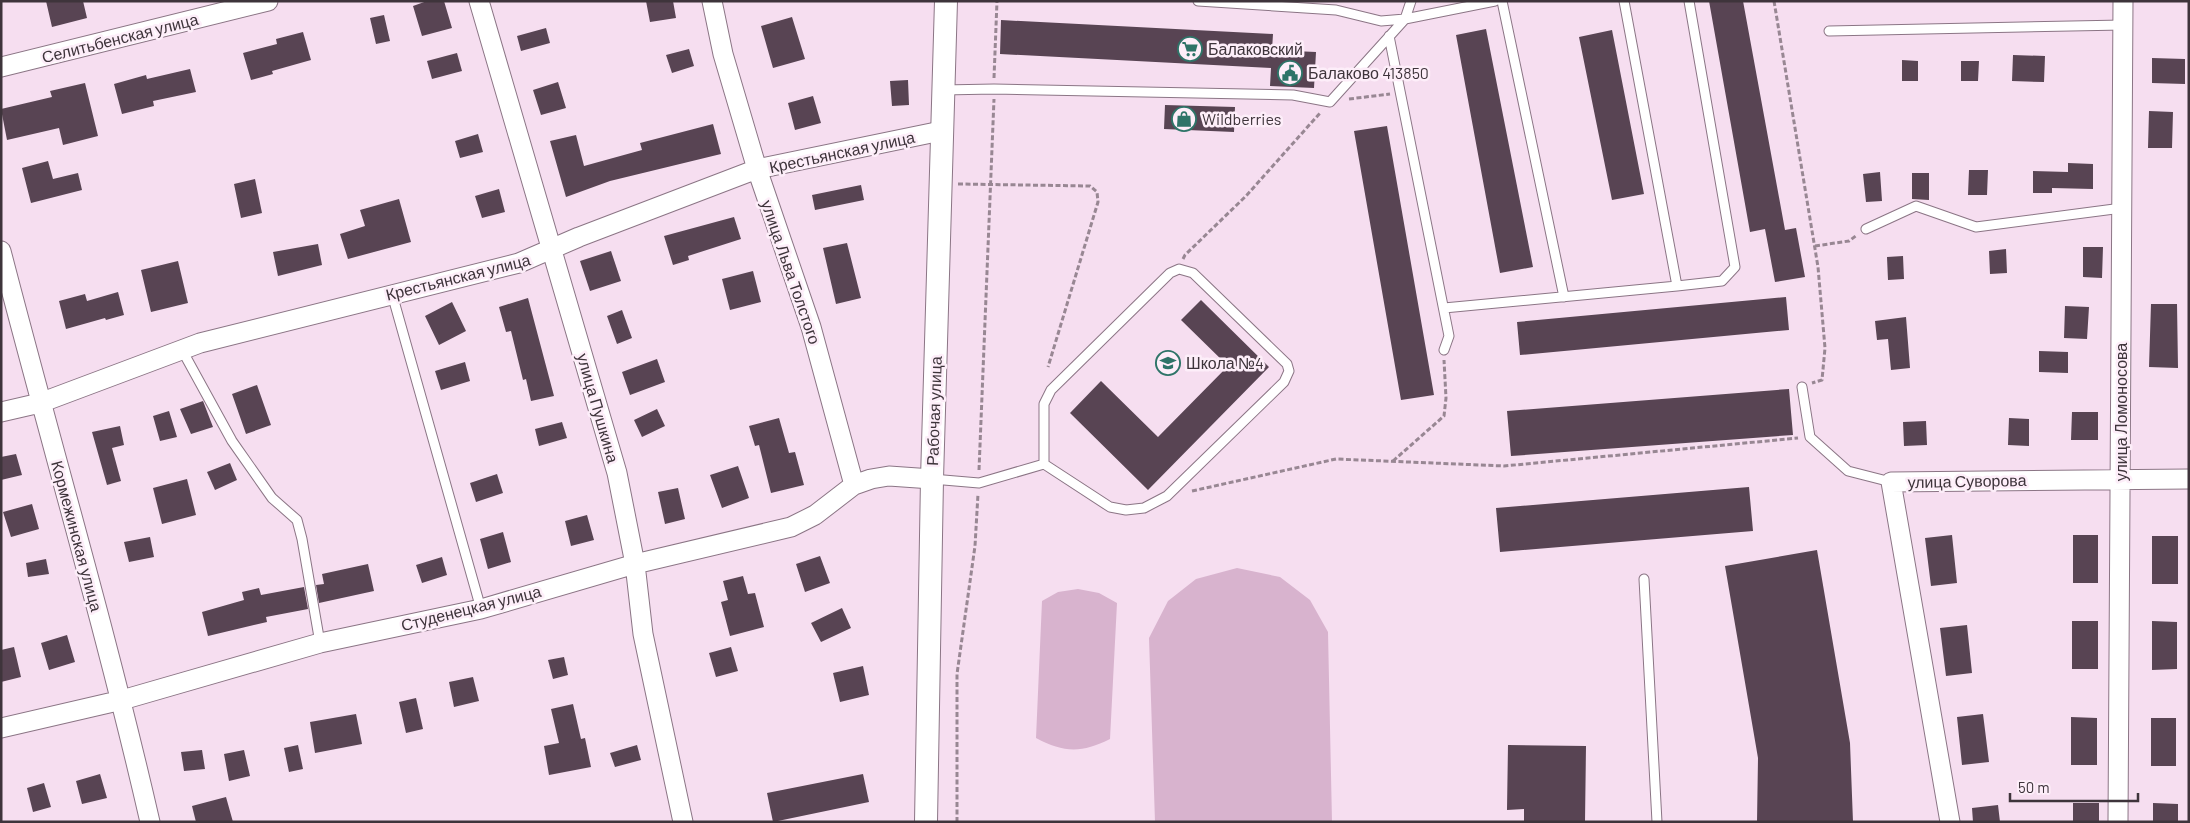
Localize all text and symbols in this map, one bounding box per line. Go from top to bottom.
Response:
street label: Селитьбенская улица [40,9,200,66]
supermarket icon: Балаковский [1177,36,1203,62]
place label: Балаковский [1208,39,1303,58]
public building icon: Балаково 413850 [1277,60,1303,86]
place label: Балаково 413850 [1308,63,1429,82]
shop icon: Wildberries [1171,106,1197,132]
place label: Wildberries [1202,109,1282,128]
street label: Крестьянская улица [767,127,917,176]
street label: улица Льва Толстого [758,197,825,347]
street label: Крестьянская улица [384,249,532,304]
street label: улица Ломоносова [2111,343,2130,481]
school or university icon: Школа №4 [1155,350,1181,376]
street label: улица Пушкина [574,351,623,465]
place label: Школа №4 [1186,353,1264,372]
street label: Рабочая улица [922,356,945,466]
street label: Кормежинская улица [48,458,107,613]
street label: улица Суворова [1907,470,2027,491]
street label: Студенецкая улица [399,581,543,634]
scale bar [2010,770,2138,802]
text: 50 m [2018,778,2050,796]

